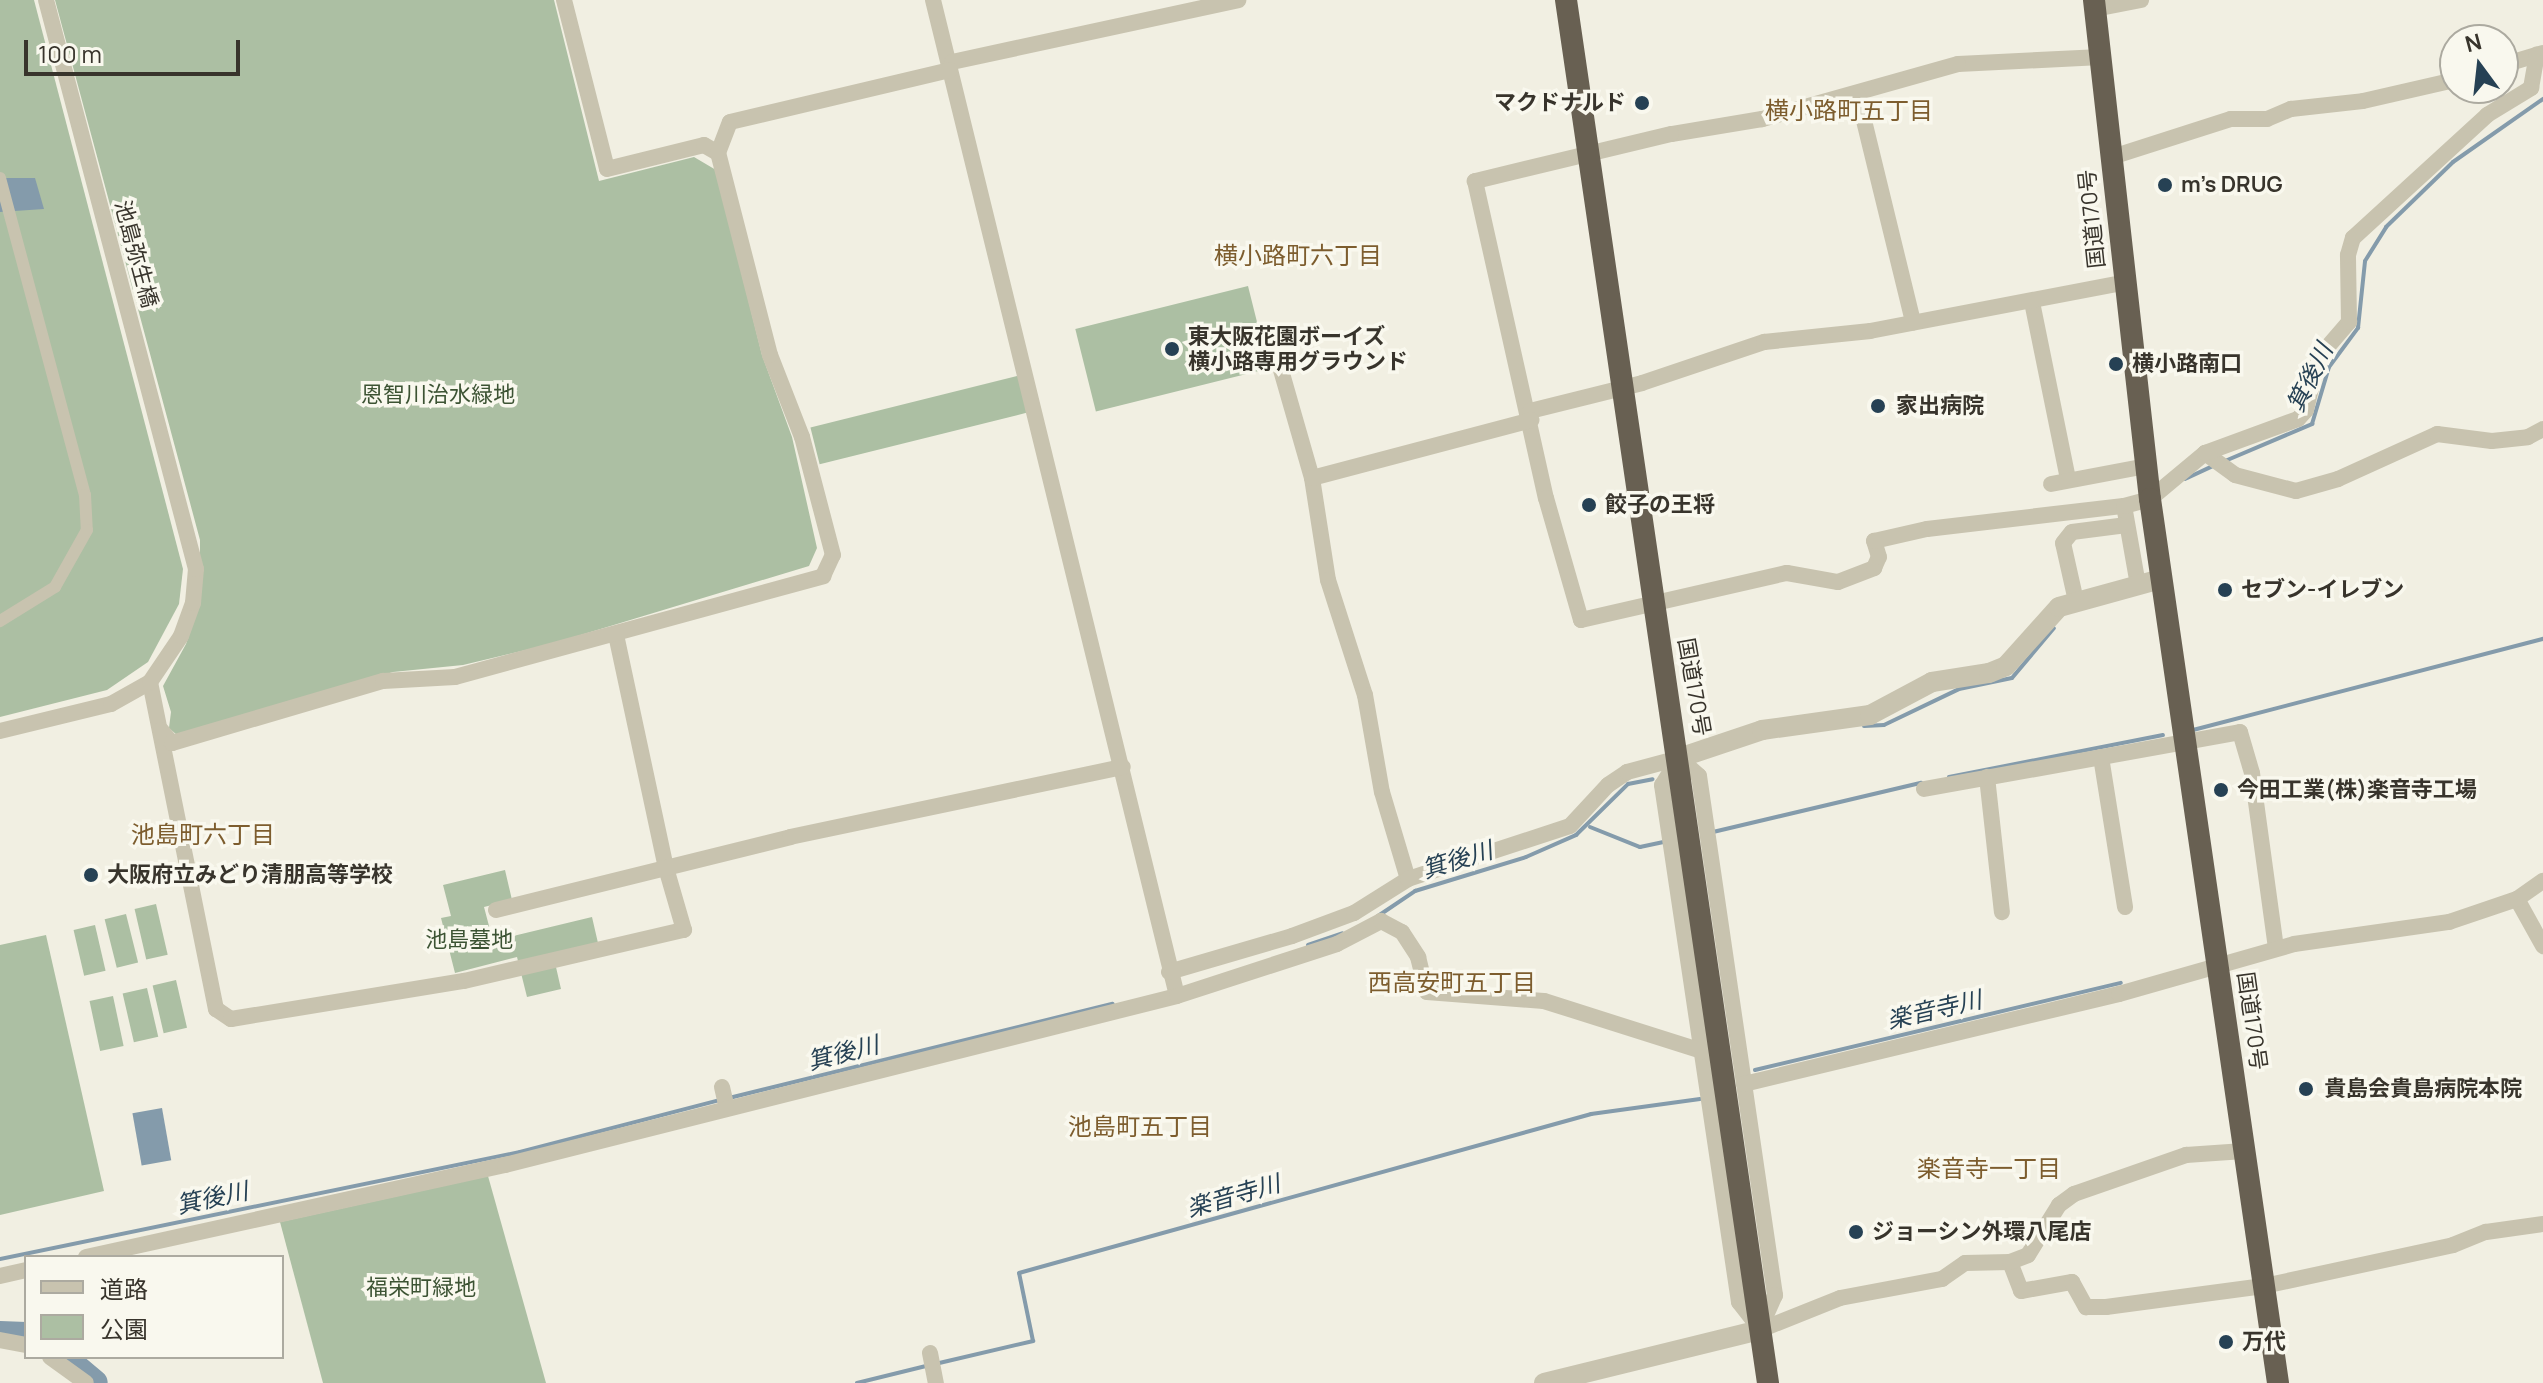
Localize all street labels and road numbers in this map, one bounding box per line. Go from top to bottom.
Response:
street label: 国道170号 [2074,168,2110,270]
street label: 池島弥生橋 [109,197,163,311]
street label: 国道170号 [1672,636,1716,738]
street label: 国道170号 [2232,970,2272,1072]

